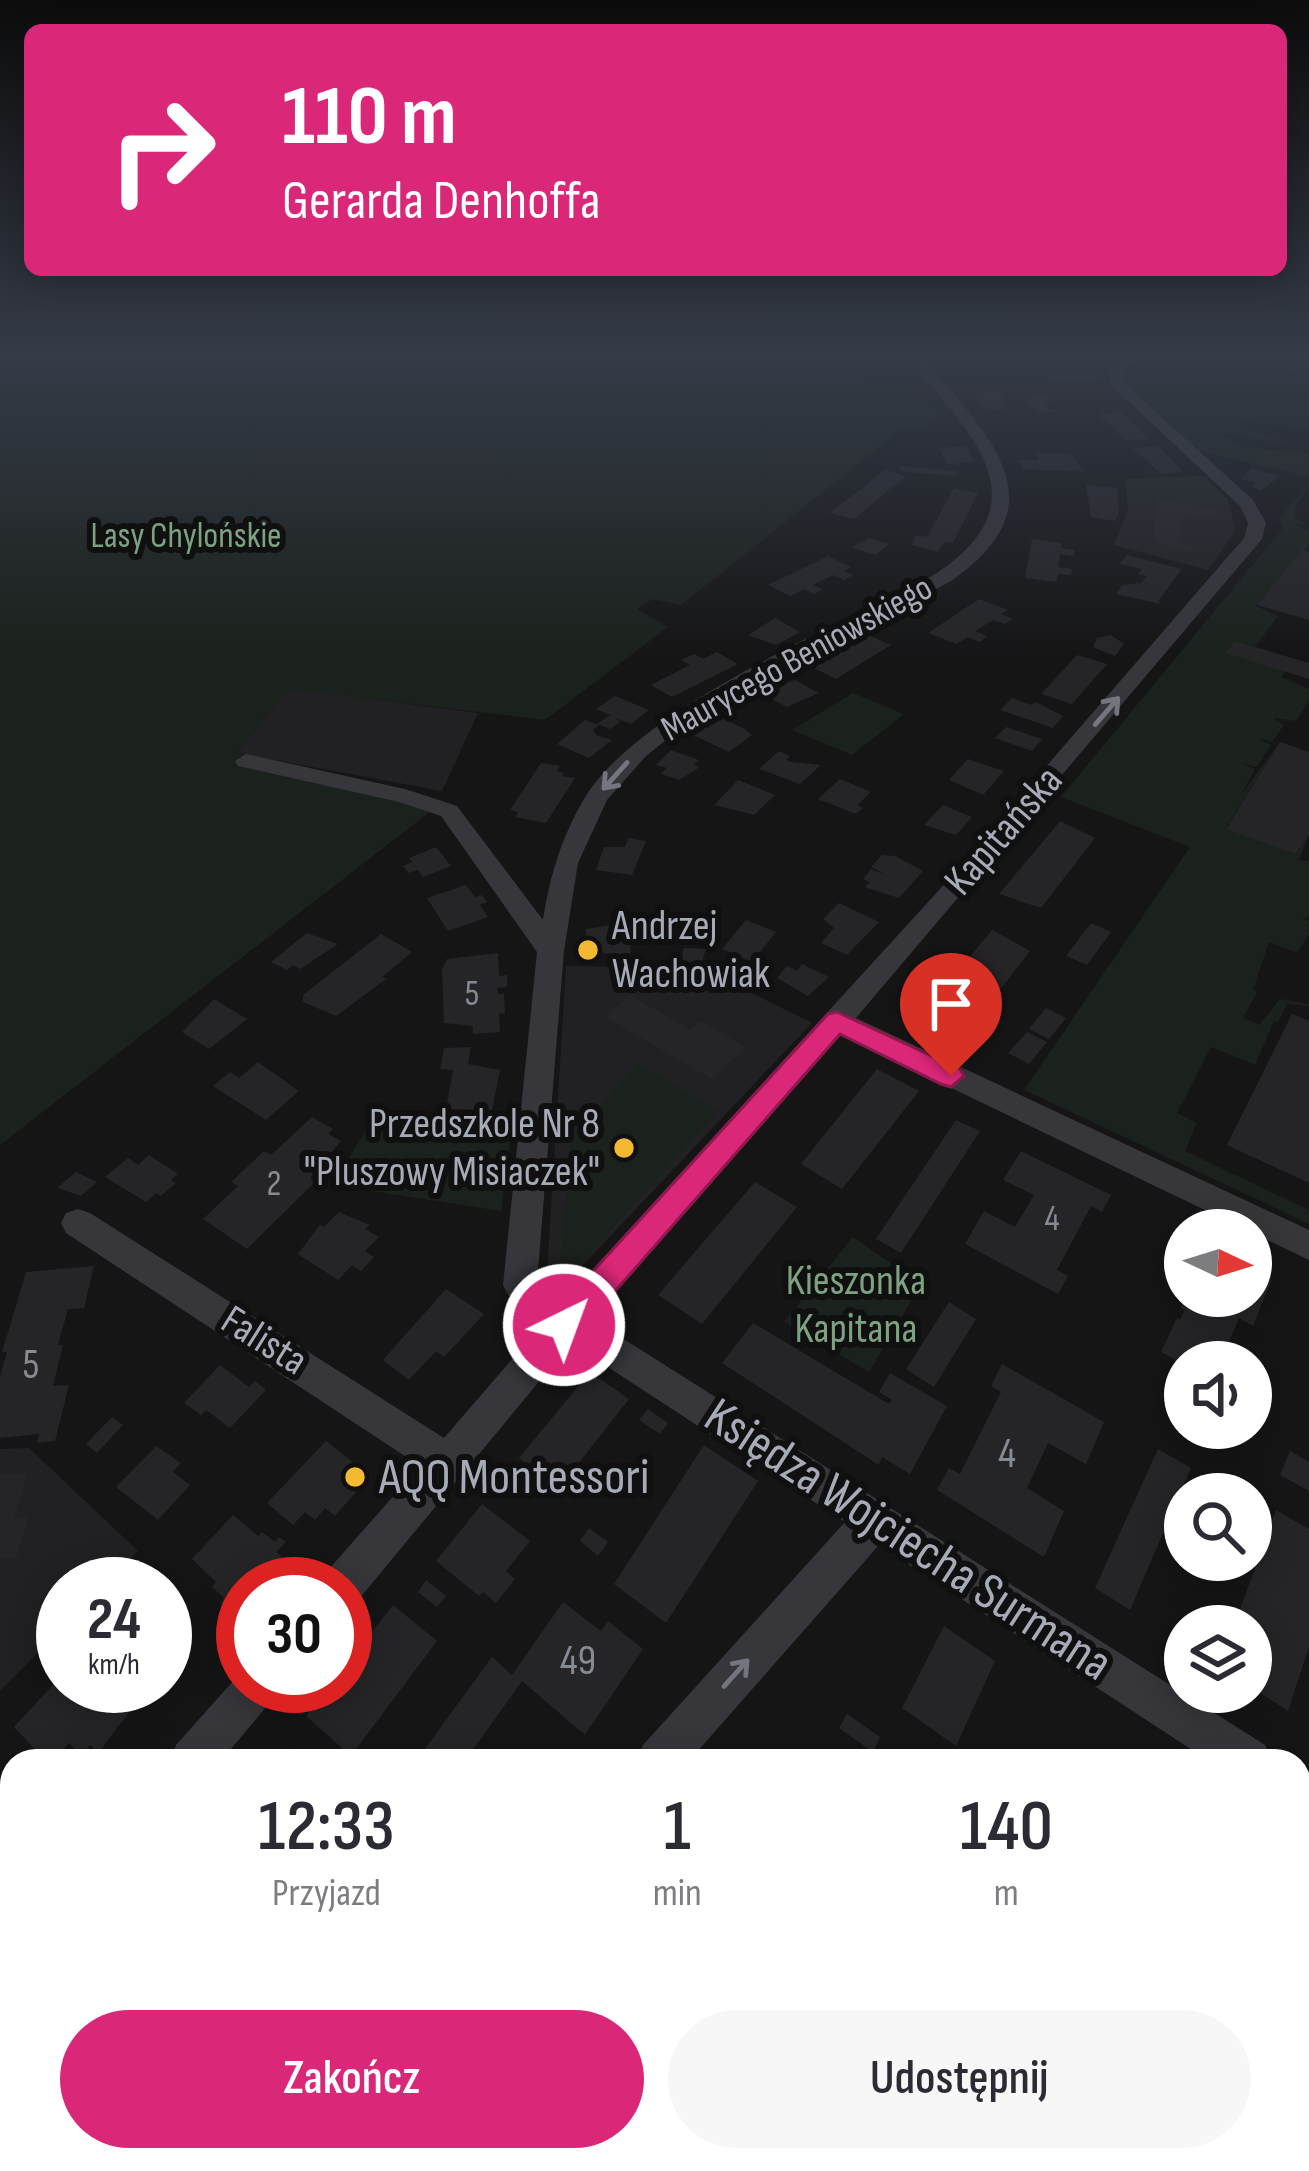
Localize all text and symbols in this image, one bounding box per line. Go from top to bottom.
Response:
text: 110 m [282,67,457,168]
icon: right [84,72,240,228]
text: Gerarda Denhoffa [282,169,601,234]
park label: Lasy Chylońskie [90,515,282,558]
street label: Maurycego Beniowskiego [654,567,940,751]
one-way arrow [1092,697,1120,727]
street label: Kapitańska [934,756,1074,906]
one-way arrow [602,761,629,791]
place label: Andrzej Wachowiak [611,901,770,1000]
marker: Andrzej Wachowiak [575,937,601,963]
pin [900,953,1002,1076]
icon: arrive [918,971,984,1037]
house number: 5 [465,973,479,1016]
place label: Przedszkole Nr 8 "Pluszowy Misiaczek" [304,1099,600,1198]
marker: Przedszkole Nr 8 "Pluszowy Misiaczek" [611,1135,637,1161]
house number: 2 [267,1163,281,1206]
house number: 4 [1044,1198,1060,1241]
north arrow [1164,1209,1272,1317]
map controls [1164,1209,1272,1713]
park label: Kieszonka Kapitana [786,1256,926,1355]
position arrow [501,1262,627,1388]
street label: Falista [212,1295,316,1387]
house number: 5 [23,1340,39,1391]
button: sound [1164,1341,1272,1449]
street label: Księdza Wojciecha Surmana [693,1386,1123,1694]
house number: 4 [998,1429,1016,1480]
place label: AQQ Montessori [378,1447,649,1508]
marker: AQQ Montessori [342,1464,368,1490]
button: search [1164,1473,1272,1581]
speed limit sign: 30 [216,1557,372,1713]
text: 24 [87,1584,141,1656]
button: layers [1164,1605,1272,1713]
house number: 49 [560,1636,596,1687]
text: km/h [88,1647,140,1683]
one-way arrow [722,1659,749,1689]
text: 12:33 [258,1784,395,1871]
text: 1 [664,1784,691,1871]
text: 140 [960,1784,1053,1871]
text: Przyjazd [272,1870,381,1917]
text: min [653,1870,702,1917]
text: m [994,1870,1019,1917]
button: Zakończ [60,2010,644,2148]
button: Udostępnij [668,2010,1251,2148]

